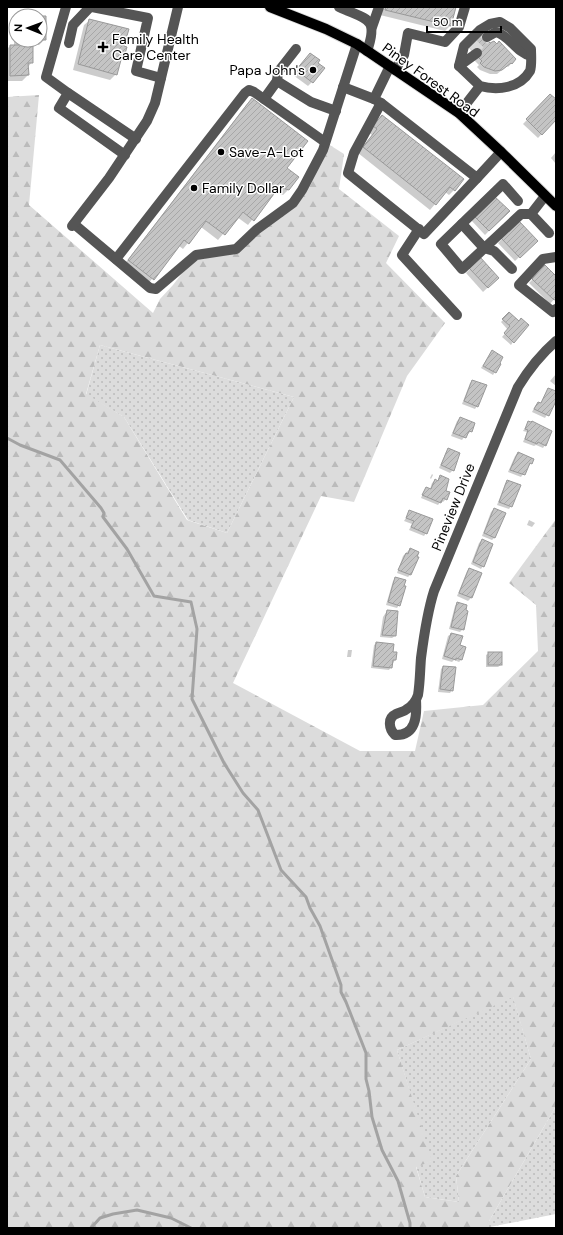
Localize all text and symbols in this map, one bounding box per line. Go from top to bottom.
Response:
north arrow [8,8,48,48]
scale bar [427,8,501,34]
text: 50 m [433,14,462,30]
text: N [11,24,25,32]
place label: Family Health Care Center [112,30,199,64]
street label: Piney Forest Road [379,39,483,121]
marker: Family Health Care Center [97,41,109,53]
place label: Papa John's [230,61,305,79]
marker: Papa John's [308,65,318,75]
place label: Save-A-Lot [229,143,304,161]
marker: Save-A-Lot [216,147,226,157]
place label: Family Dollar [202,179,284,197]
marker: Family Dollar [189,183,199,193]
street label: Pineview Drive [427,460,479,554]

